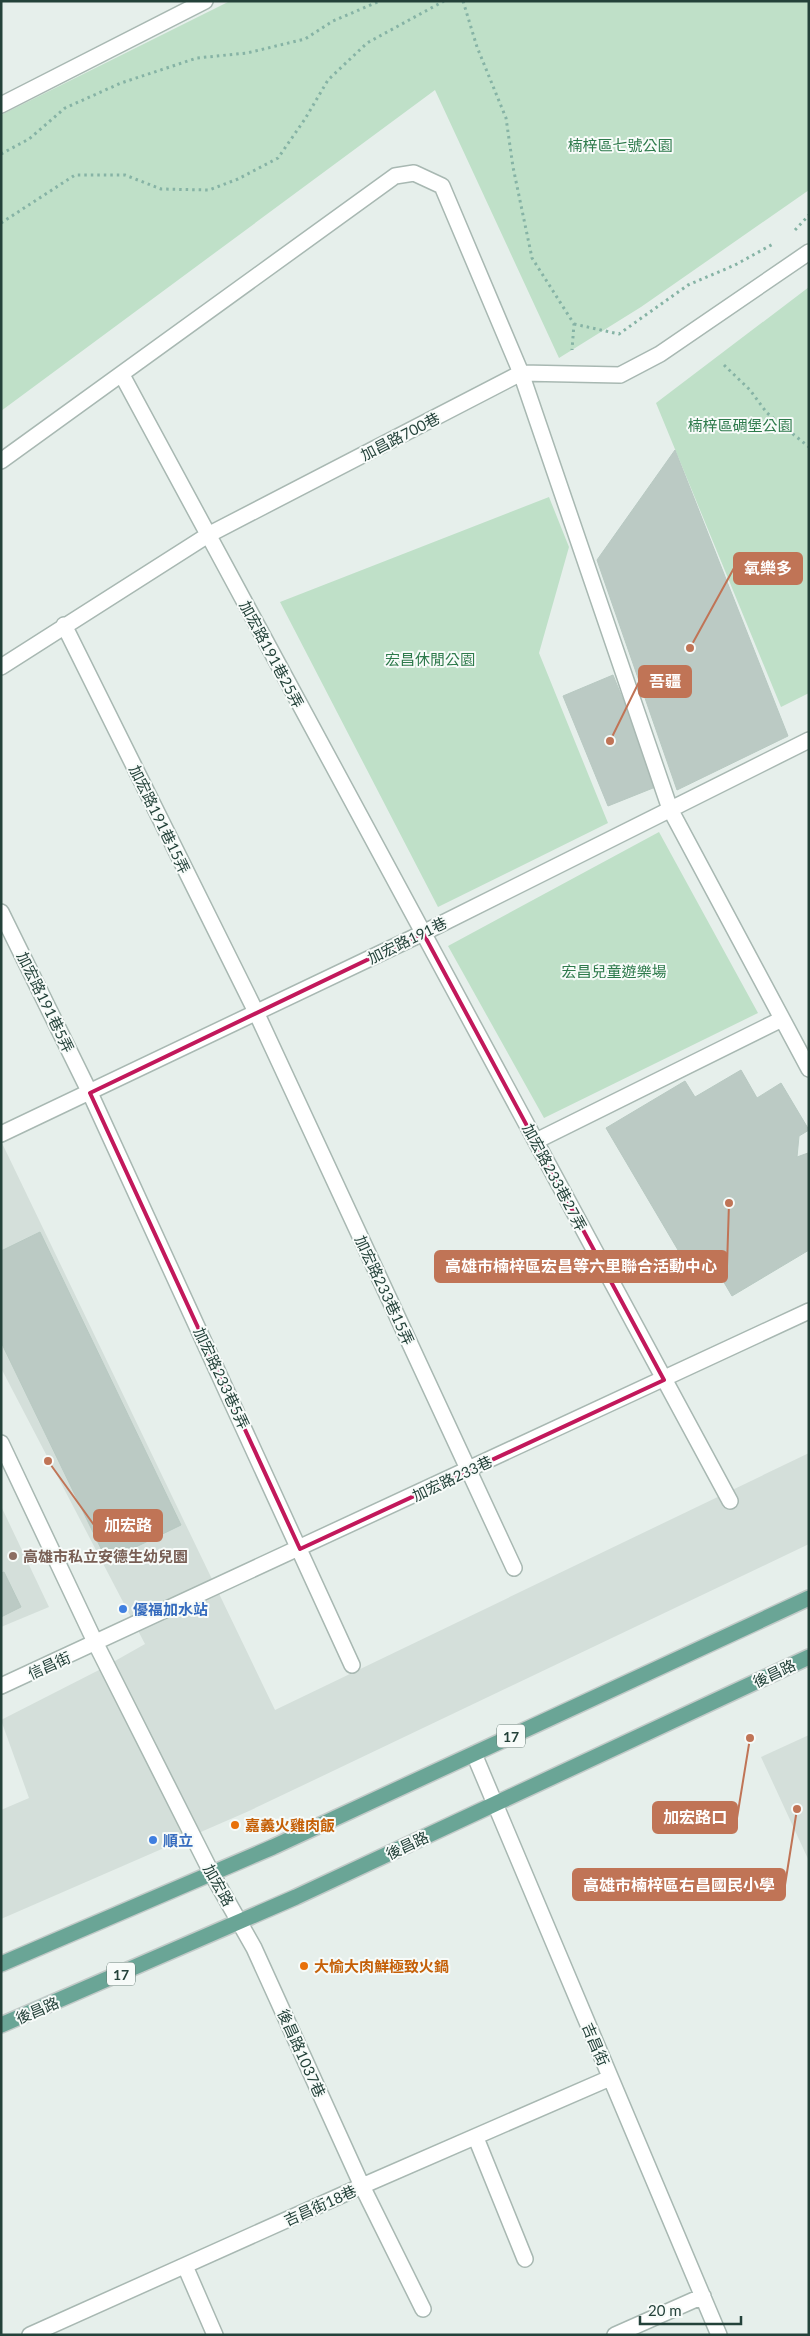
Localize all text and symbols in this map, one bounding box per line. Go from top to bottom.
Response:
park label: 楠梓區七號公園 [567,136,673,154]
street label: 加昌路700巷 [358,408,442,464]
park label: 楠梓區碉堡公園 [687,416,793,434]
callout: 氧樂多 [734,553,802,584]
text: 氧樂多 [744,558,792,577]
street label: 加宏路191巷25弄 [236,597,308,711]
park label: 宏昌休閒公園 [385,650,475,668]
callout: 吾疆 [639,666,691,697]
text: 吾疆 [649,671,681,690]
street label: 加宏路191巷15弄 [126,762,194,876]
street label: 加宏路191巷 [364,913,450,967]
street label: 加宏路191巷5弄 [14,949,78,1055]
park label: 宏昌兒童遊樂場 [561,962,667,980]
street label: 加宏路233巷27弄 [519,1120,591,1234]
street label: 加宏路233巷15弄 [352,1232,418,1348]
callout: 高雄市楠梓區宏昌等六里聯合活動中心 [435,1251,727,1282]
text: 高雄市楠梓區宏昌等六里聯合活動中心 [445,1256,717,1275]
street label: 加宏路233巷5弄 [191,1324,253,1432]
street label: 加宏路233巷 [409,1452,495,1504]
callout: 加宏路 [94,1510,162,1541]
text: 加宏路 [104,1515,152,1534]
place label: 高雄市私立安德生幼兒園 [23,1547,188,1565]
marker: 高雄市私立安德生幼兒園 [7,1550,19,1562]
place label: 優福加水站 [133,1600,208,1618]
marker: 優福加水站 [117,1603,129,1615]
street label: 信昌街 [25,1648,73,1682]
street label: 後昌路 [750,1655,798,1691]
road number: 17 [497,1724,525,1748]
callout: 加宏路口 [653,1802,737,1833]
text: 加宏路口 [663,1807,727,1826]
place label: 嘉義火雞肉飯 [245,1816,335,1834]
marker: 嘉義火雞肉飯 [229,1819,241,1831]
street label: 後昌路 [383,1827,431,1863]
place label: 順立 [163,1831,193,1849]
marker: 順立 [147,1834,159,1846]
street label: 加宏路 [200,1861,238,1909]
callout: 高雄市楠梓區右昌國民小學 [573,1869,785,1900]
text: 高雄市楠梓區右昌國民小學 [583,1875,775,1894]
place label: 大愉大肉鮮極致火鍋 [314,1957,449,1975]
marker: 大愉大肉鮮極致火鍋 [298,1960,310,1972]
road number: 17 [107,1962,135,1986]
street label: 後昌路 [13,1993,61,2027]
street label: 後昌路1037巷 [274,2006,330,2100]
street label: 吉昌街 [579,2020,613,2068]
street label: 吉昌街18巷 [281,2181,359,2229]
scale bar [640,2294,741,2326]
text: 20 m [648,2301,682,2319]

